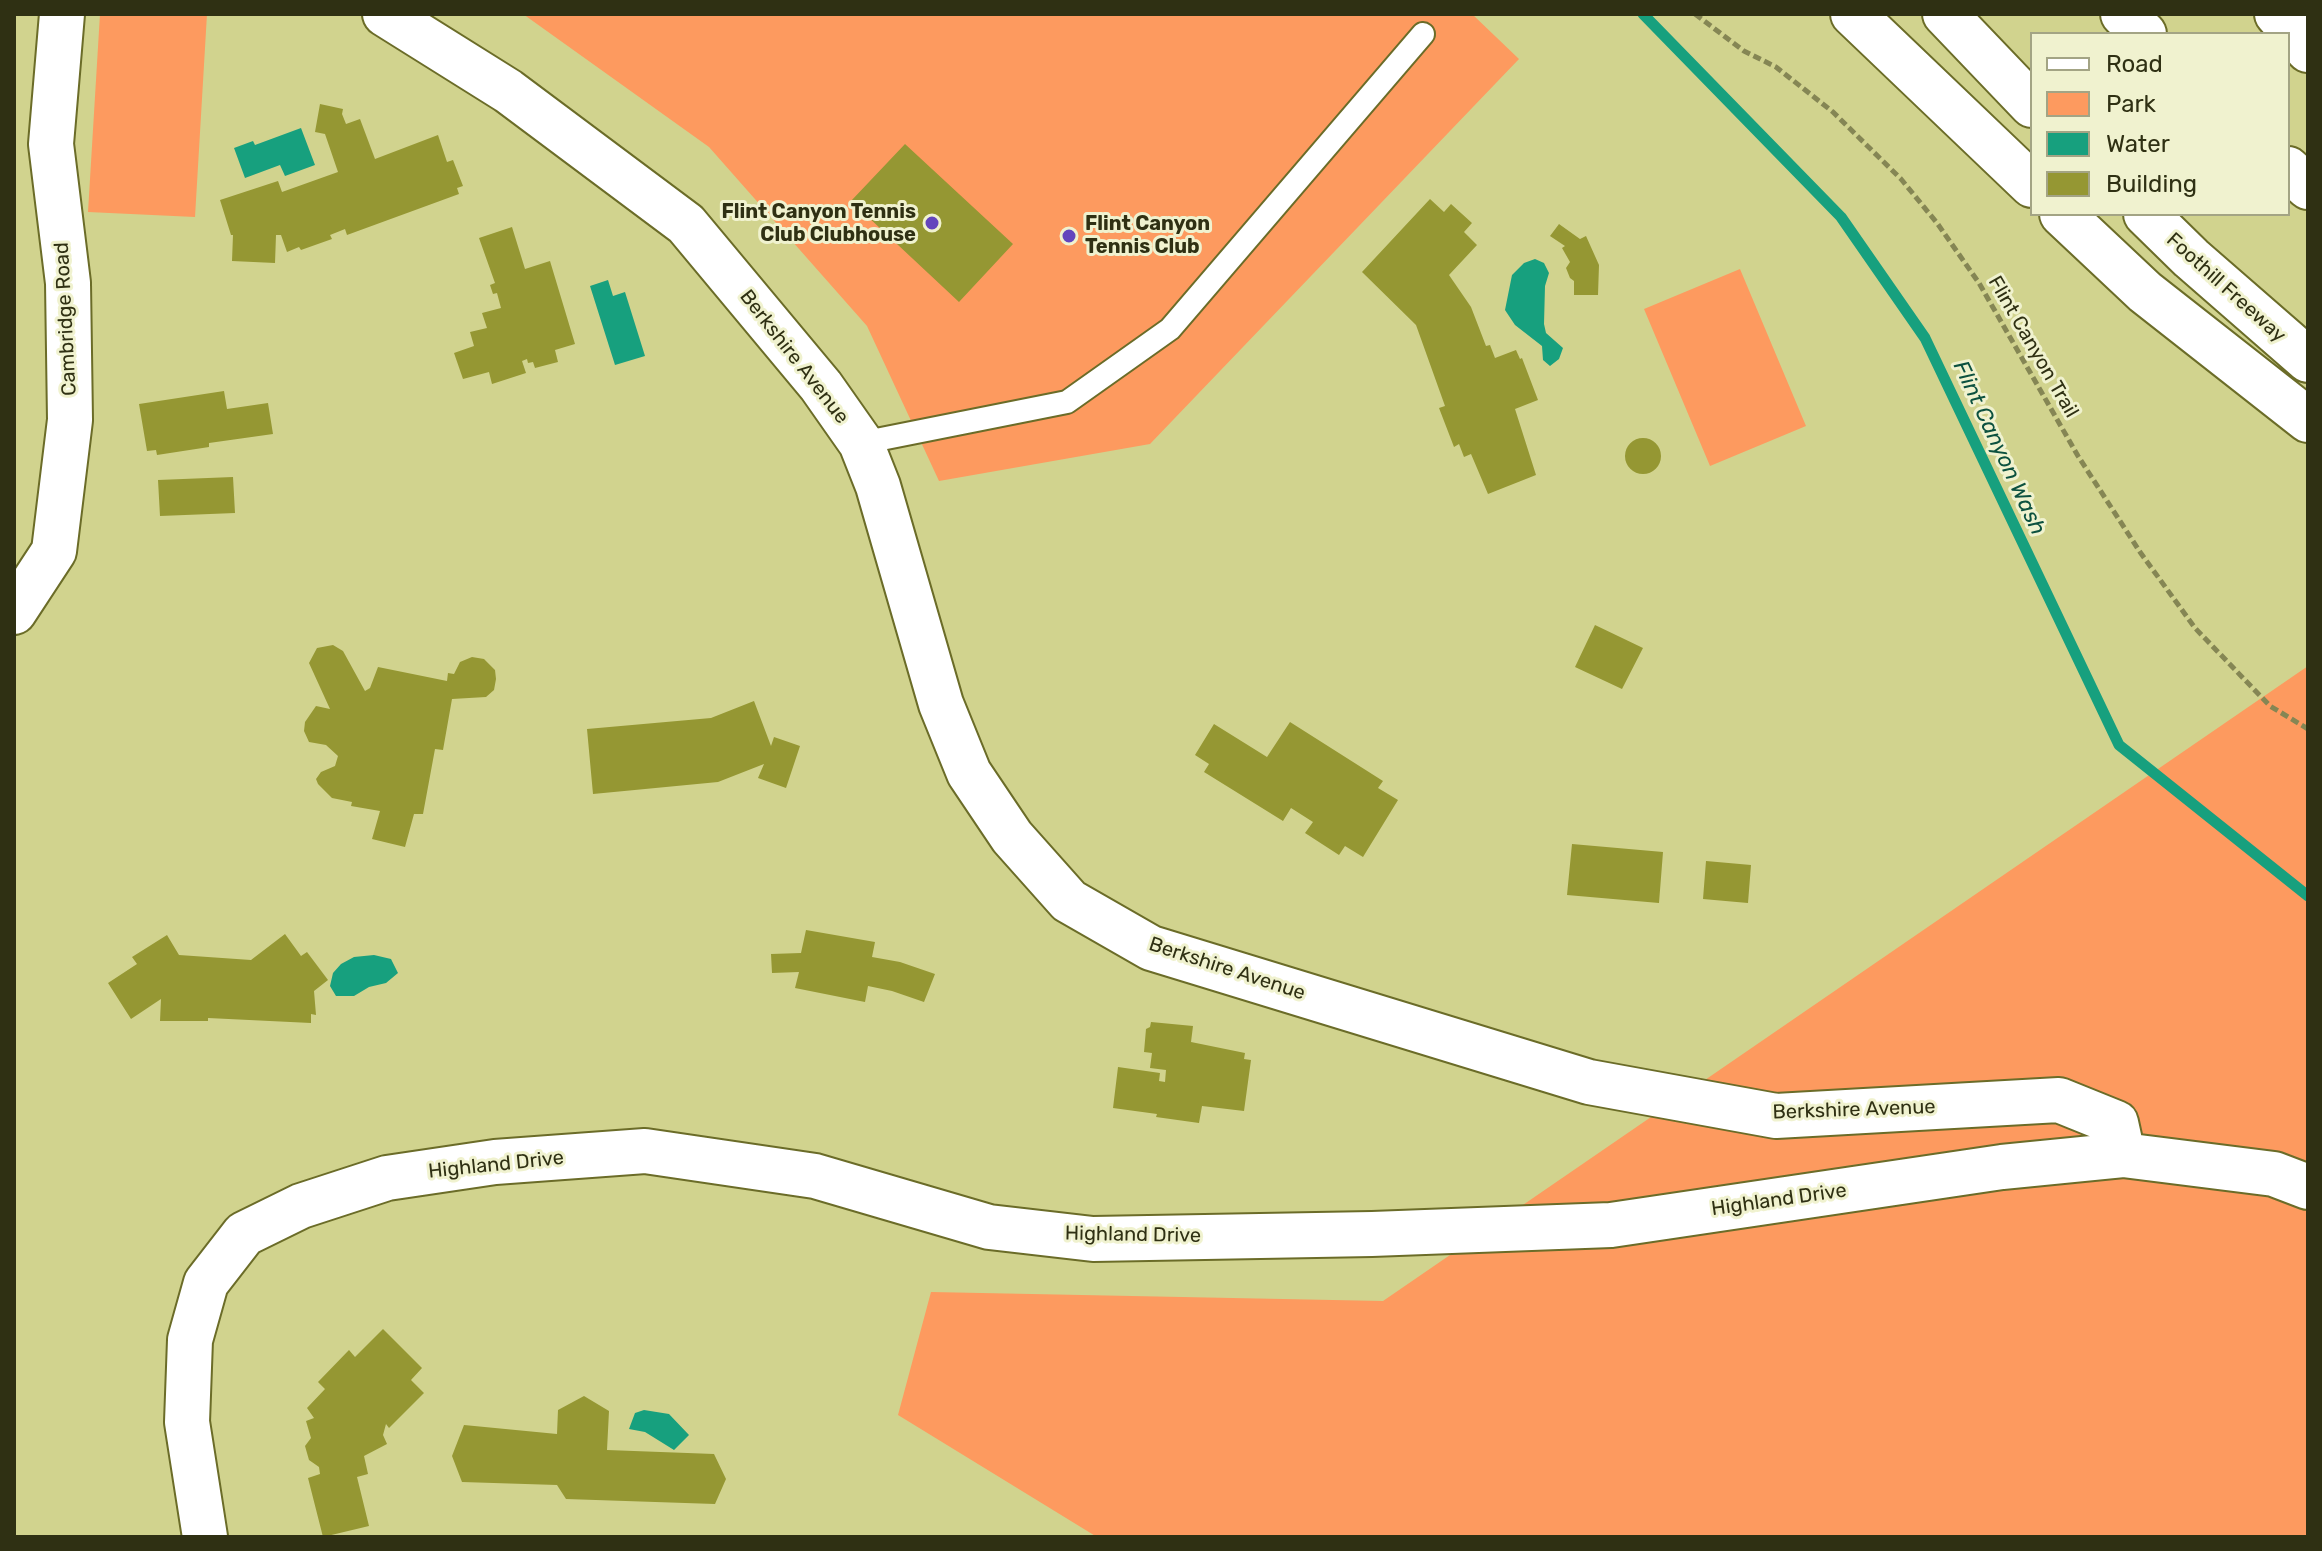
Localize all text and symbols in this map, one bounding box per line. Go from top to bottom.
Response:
legend [2030,32,2290,216]
text: Road [2106,50,2163,78]
text: Park [2106,90,2156,118]
text: Water [2106,130,2170,158]
text: Building [2106,170,2197,198]
place label: Flint Canyon Tennis Club Clubhouse [721,200,916,247]
place label: Flint Canyon Tennis Club [1085,212,1210,259]
marker: Flint Canyon Tennis Club Clubhouse [923,214,941,232]
marker: Flint Canyon Tennis Club [1060,227,1078,245]
street label: Foothill Freeway [2161,228,2291,348]
street label: Cambridge Road [50,242,82,396]
street label: Flint Canyon Trail [1983,272,2083,422]
street label: Berkshire Avenue [734,285,854,429]
water label: Flint Canyon Wash [1947,357,2051,539]
street label: Berkshire Avenue [1146,932,1308,1006]
street label: Berkshire Avenue [1772,1095,1936,1125]
street label: Highland Drive [427,1146,565,1184]
street label: Highland Drive [1710,1179,1848,1221]
street label: Highland Drive [1065,1222,1201,1248]

